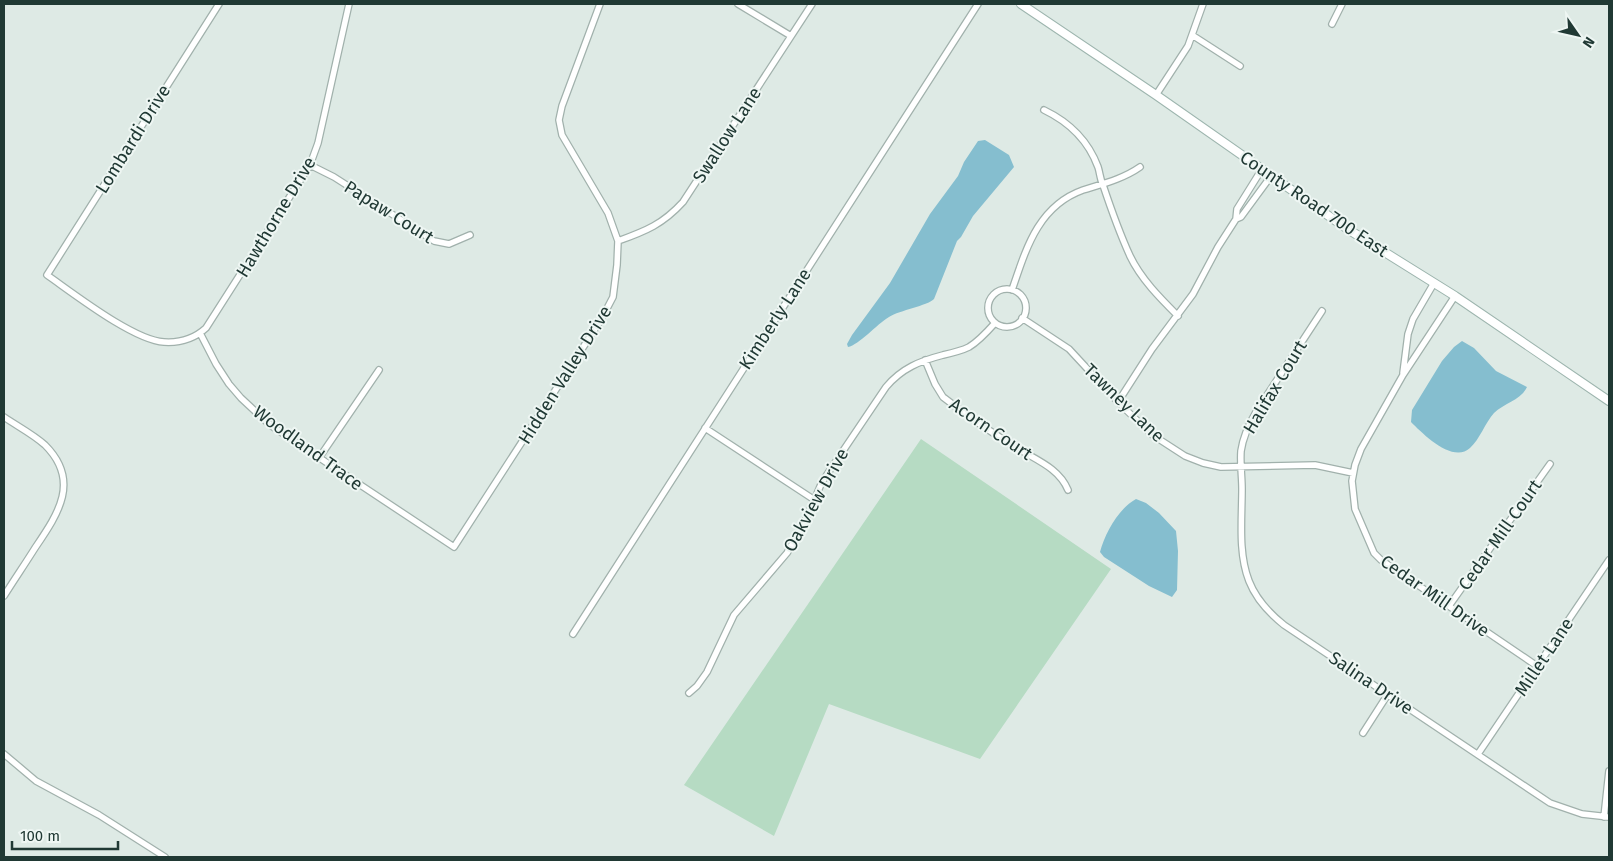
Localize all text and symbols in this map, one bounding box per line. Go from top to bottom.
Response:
north arrow [1553,10,1603,60]
text: N [1579,33,1598,51]
street label: Lombardi Drive [91,81,175,197]
street label: Swallow Lane [688,83,766,187]
street label: County Road 700 East [1236,146,1393,262]
street label: Hawthorne Drive [231,153,321,281]
street label: Papaw Court [340,176,438,248]
street label: Kimberly Lane [734,264,816,374]
street label: Hidden Valley Drive [514,302,616,448]
street label: Halifax Court [1238,336,1312,438]
street label: Tawney Lane [1079,359,1169,447]
street label: Acorn Court [945,393,1037,465]
street label: Woodland Trace [249,401,367,495]
street label: Oakview Drive [779,444,853,556]
street label: Cedar Mill Court [1454,475,1547,595]
street label: Cedar Mill Drive [1376,550,1494,642]
street label: Millet Lane [1510,614,1578,700]
street label: Salina Drive [1325,647,1417,719]
scale bar [12,818,119,850]
text: 100 m [20,827,60,845]

